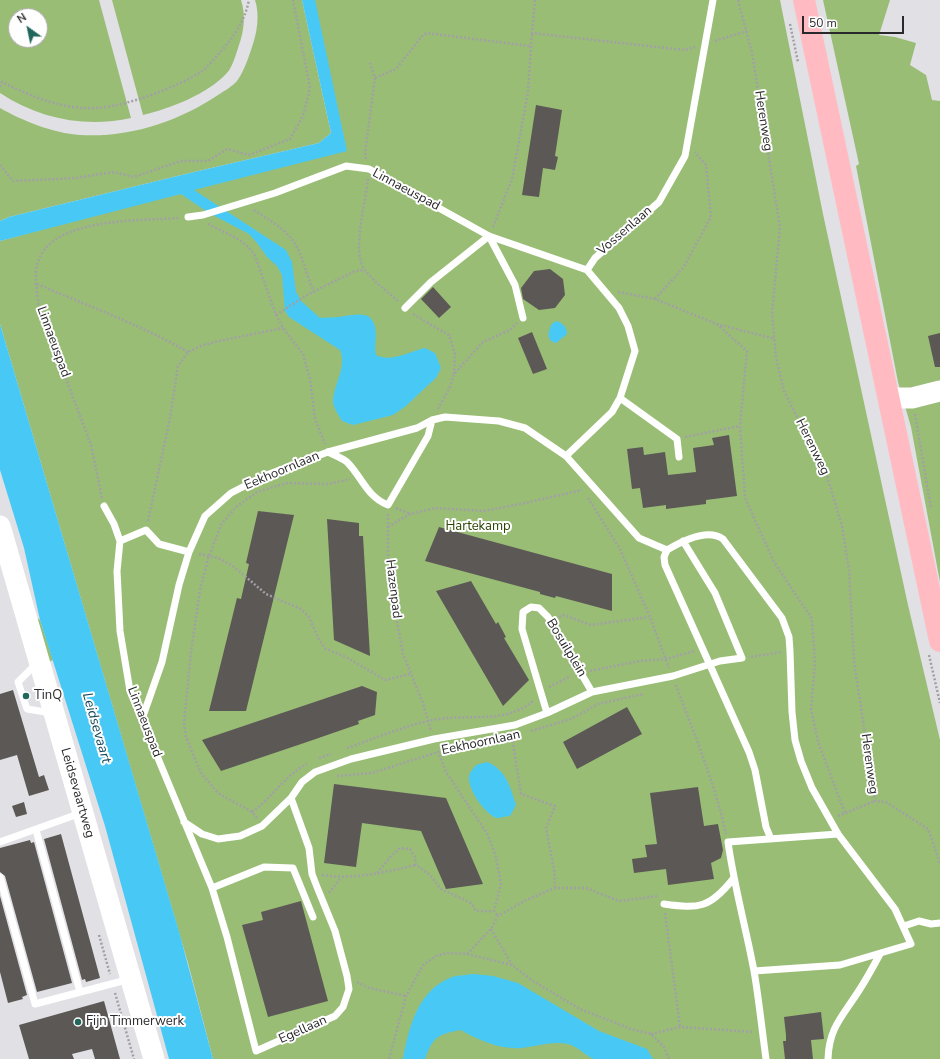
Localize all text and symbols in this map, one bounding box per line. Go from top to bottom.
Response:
north arrow [8,8,48,48]
scale bar [804,8,906,34]
text: N [14,10,29,27]
text: 50 m [809,15,837,31]
street label: Herenweg [751,90,775,152]
street label: Linnaeuspad [370,166,442,214]
street label: Vossenlaan [595,203,655,259]
street label: Linnaeuspad [33,304,73,380]
street label: Herenweg [792,416,832,478]
street label: Eekhoornlaan [242,448,322,494]
park label: Hartekamp [445,519,511,535]
street label: Hazenpad [382,559,404,619]
street label: Bosuilplein [543,616,589,680]
street label: Linnaeuspad [123,685,165,759]
place label: TinQ [34,688,62,704]
marker: TinQ [21,691,31,701]
water label: Leidsevaart [78,691,114,765]
street label: Eekhoornlaan [440,727,522,759]
street label: Herenweg [857,733,881,795]
street label: Leidsevaartweg [57,746,97,840]
street label: Egellaan [277,1013,329,1047]
place label: Fijn Timmerwerk [86,1014,184,1030]
marker: Fijn Timmerwerk [73,1017,83,1027]

